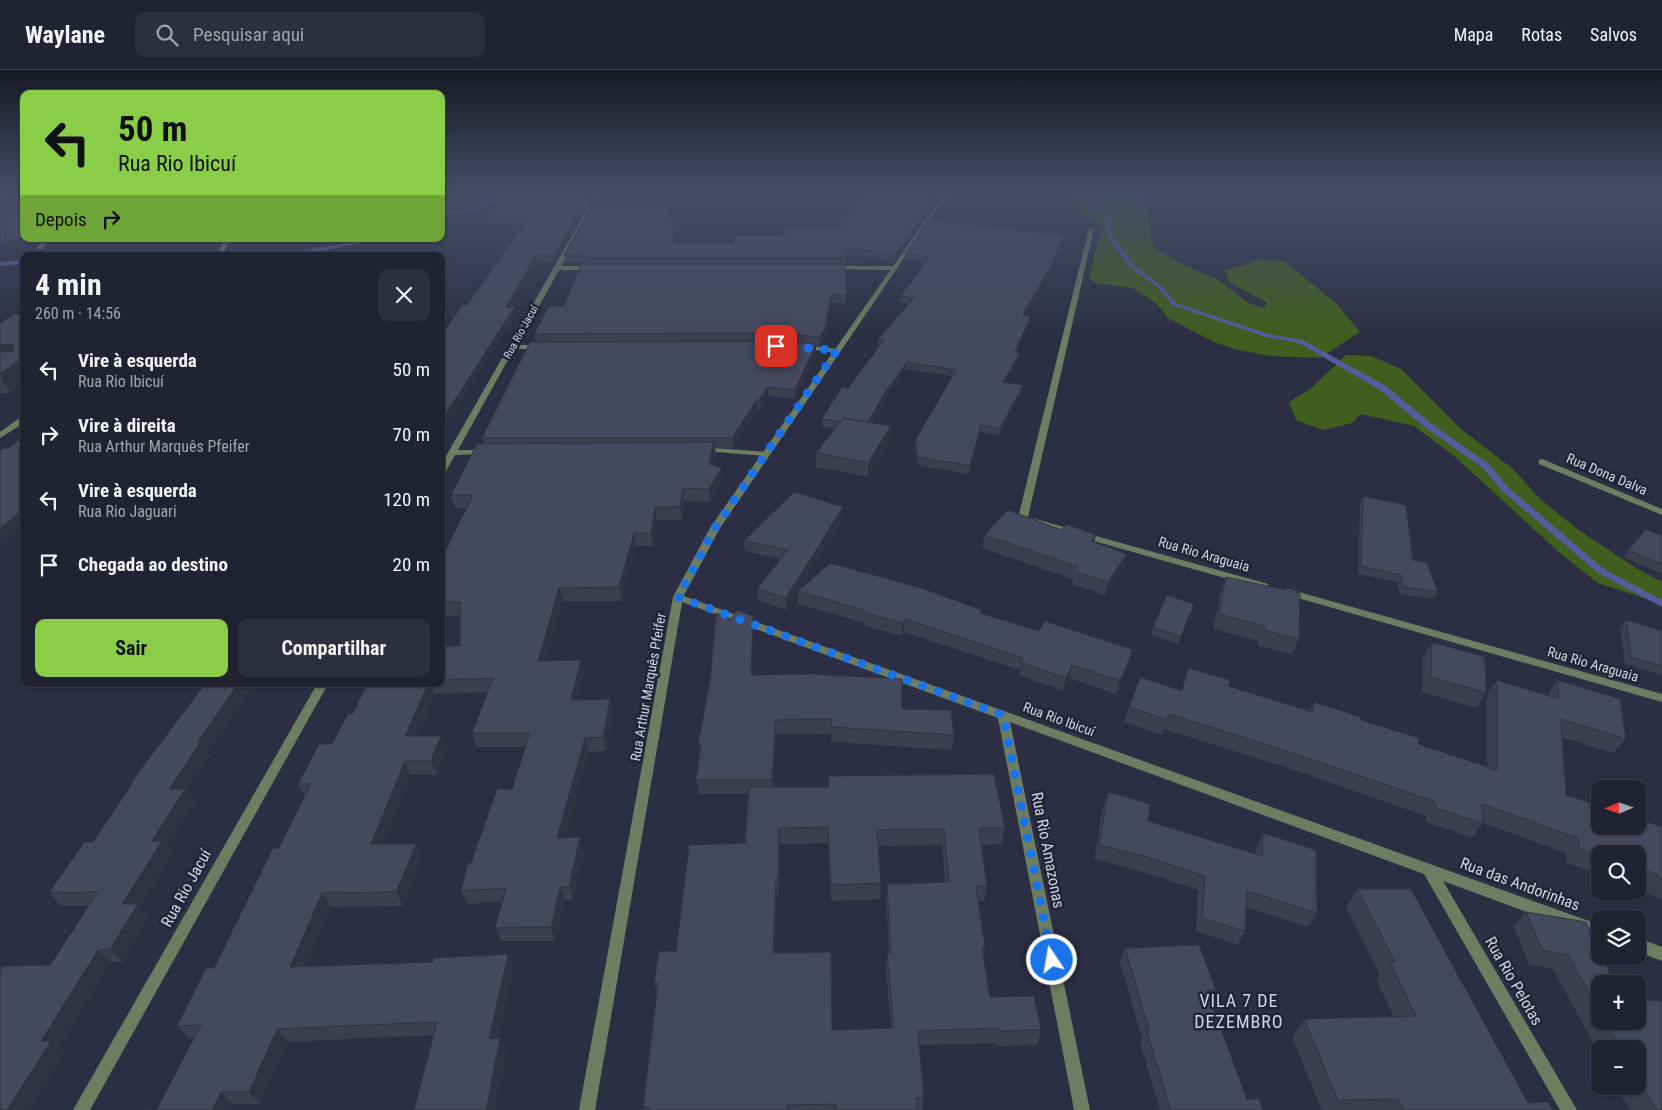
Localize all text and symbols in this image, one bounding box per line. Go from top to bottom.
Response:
search box [135,12,485,57]
text: Waylane [25,21,105,49]
icon: search [153,21,181,49]
text: Pesquisar aqui [193,23,304,46]
text: Mapa [1454,24,1493,45]
text: Rotas [1521,24,1562,45]
text: Salvos [1590,24,1637,45]
text: 50 m [118,109,187,150]
icon: left [35,110,100,175]
text: Rua Rio Ibicuí [118,151,236,176]
icon: right [97,205,125,233]
text: Depois [35,208,87,231]
text: 4 min [35,267,102,302]
button: close [378,269,430,321]
street label: Rua Rio Jacuí [501,303,541,361]
text: 260 m · 14:56 [35,304,121,323]
pin [755,325,797,367]
icon: arrive [762,332,790,360]
text: Vire à esquerda [78,349,197,372]
icon: left [35,356,63,384]
text: 50 m [393,358,430,381]
text: Rua Rio Ibicuí [78,372,164,391]
text: Vire à direita [78,414,176,437]
icon: right [35,421,63,449]
text: 70 m [393,423,430,446]
text: Rua Arthur Marquês Pfeifer [78,437,250,456]
street label: Rua Dona Dalva [1564,450,1650,498]
text: Vire à esquerda [78,479,197,502]
icon: left [35,486,63,514]
text: 120 m [383,488,430,511]
text: Rua Rio Jaguari [78,502,177,521]
street label: Rua Rio Araguaia [1157,533,1251,575]
icon: arrive [35,551,63,579]
text: Chegada ao destino [78,553,228,576]
text: 20 m [393,553,430,576]
street label: Rua Arthur Marquês Pfeifer [627,612,669,762]
button: Sair [35,619,228,677]
button: Compartilhar [238,619,430,677]
street label: Rua Rio Araguaia [1546,643,1640,685]
street label: Rua Rio Ibicuí [1021,699,1098,740]
north arrow [1591,780,1646,835]
map controls [1591,780,1646,1095]
street label: Rua Rio Amazonas [1027,790,1069,910]
street label: Rua Rio Jacuí [157,845,216,930]
button: search [1591,845,1646,900]
street label: Rua das Andorinhas [1458,854,1582,914]
button: layers [1591,910,1646,965]
position arrow [1025,933,1077,985]
street label: Rua Rio Pelotas [1481,933,1547,1029]
button: + [1591,975,1646,1030]
district label: VILA 7 DE DEZEMBRO [1194,990,1284,1032]
button: − [1591,1040,1646,1095]

